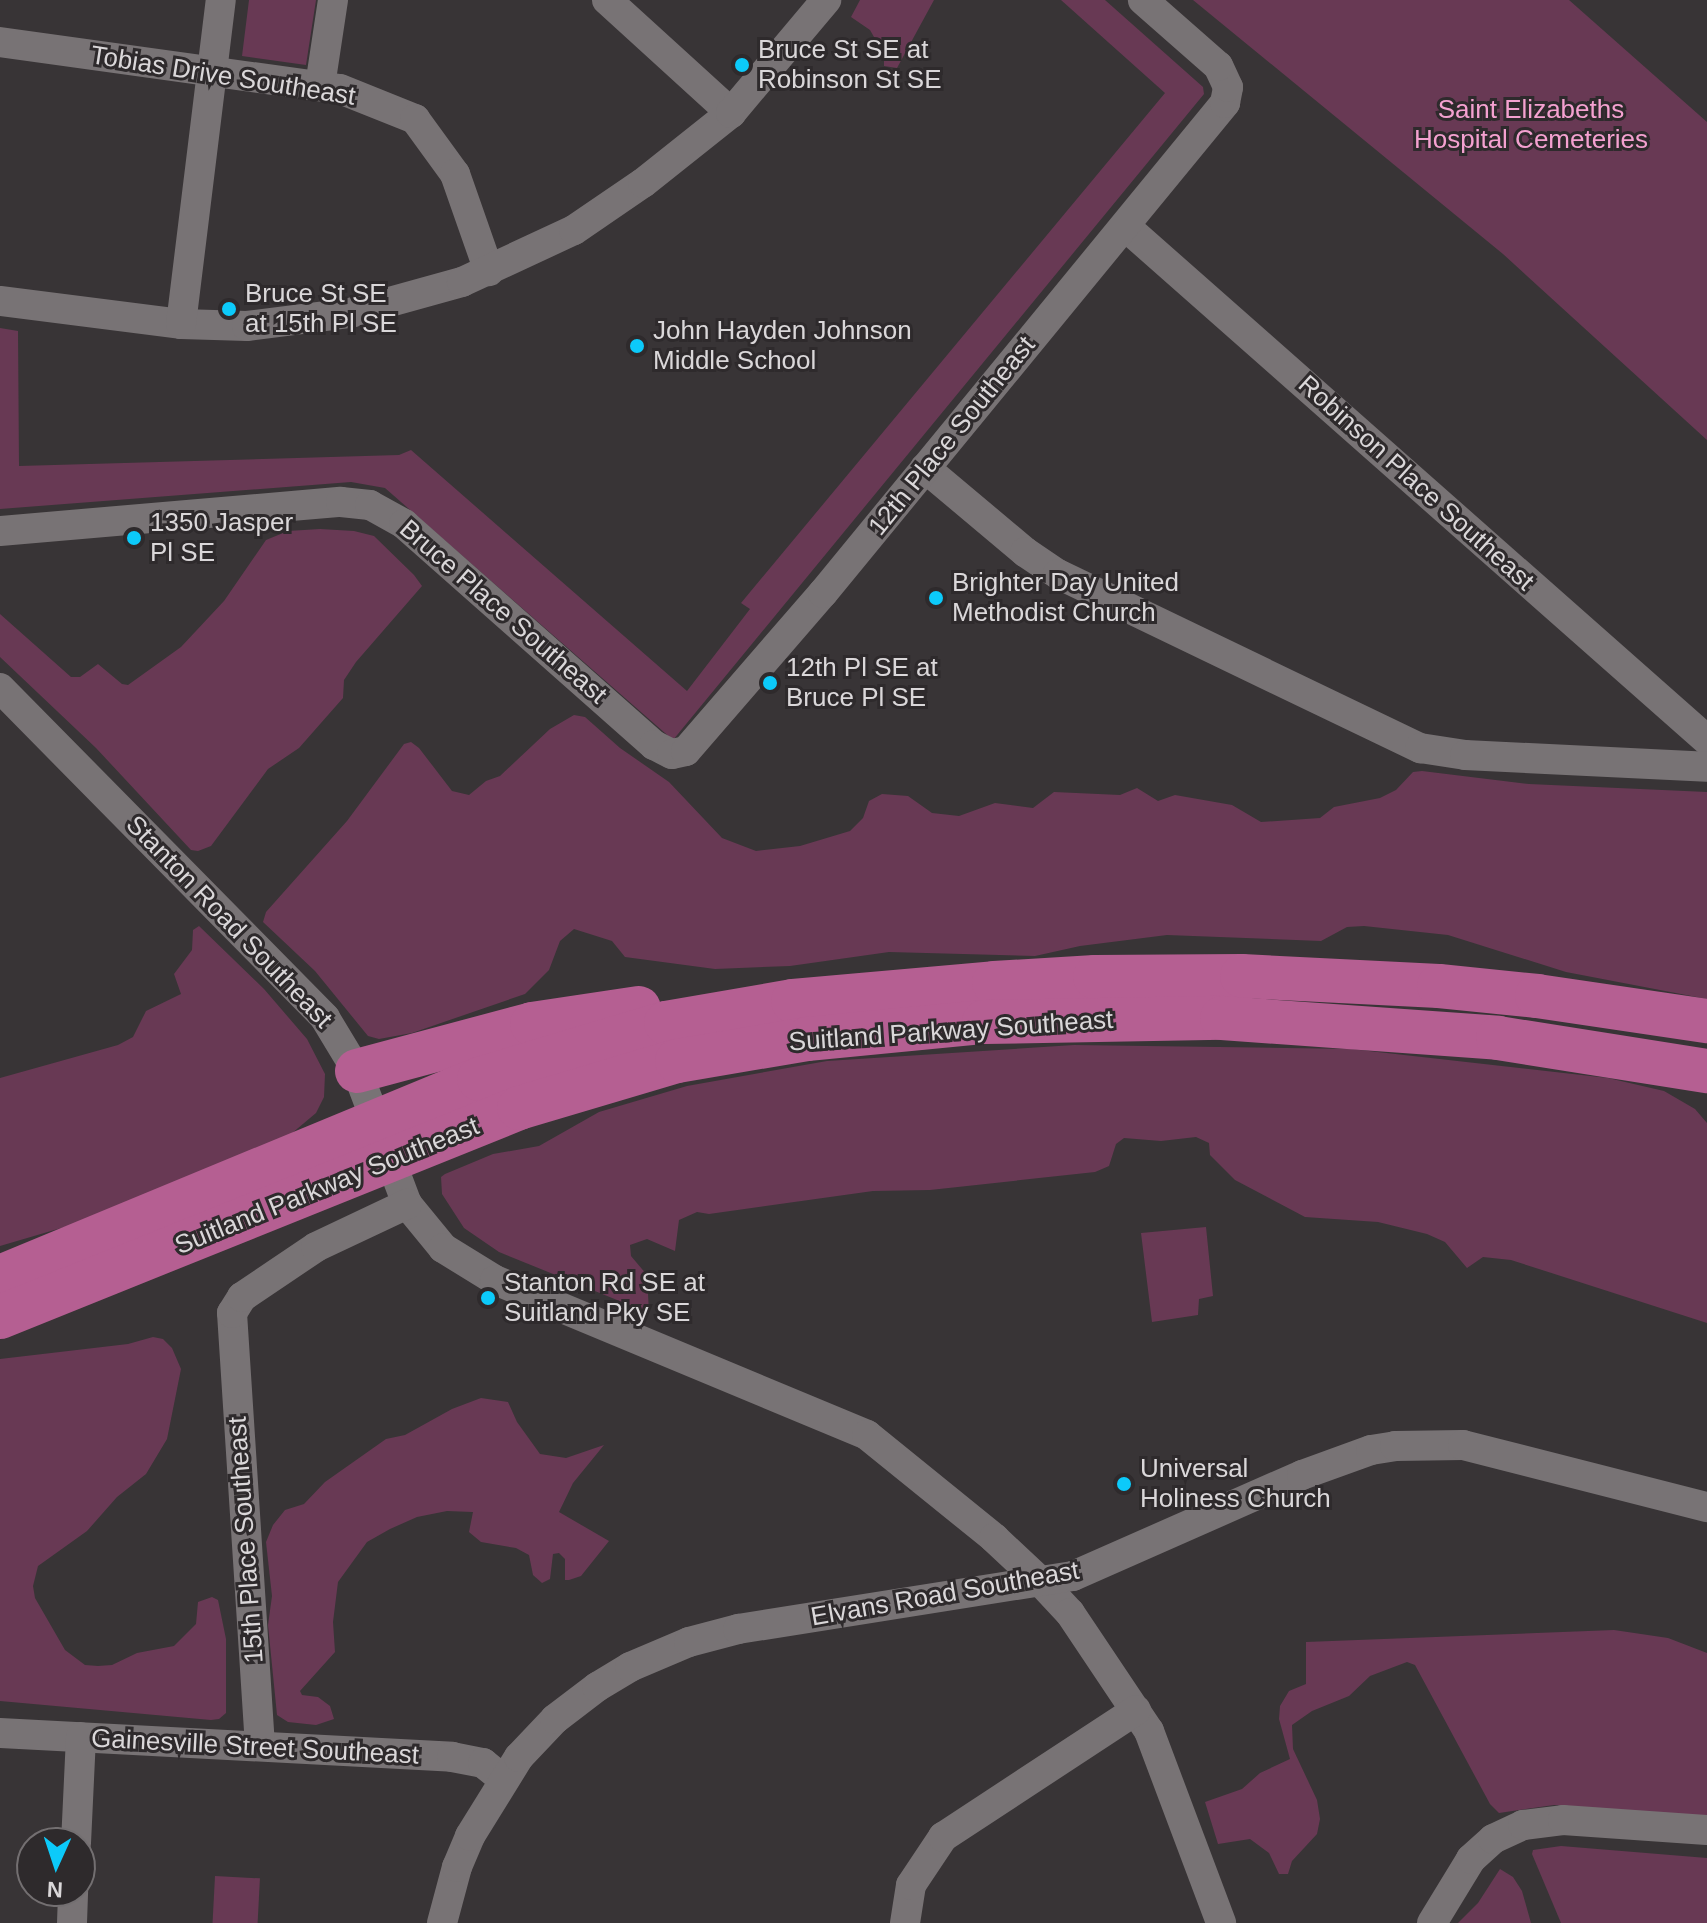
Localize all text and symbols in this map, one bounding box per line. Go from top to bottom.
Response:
place label: Bruce St SE at Robinson St SE [758,34,942,96]
street label: Tobias Drive Southeast [89,40,357,112]
marker: Bruce St SE at Robinson St SE [733,56,751,74]
park label: Saint Elizabeths Hospital Cemeteries [1414,94,1648,156]
place label: Bruce St SE at 15th Pl SE [245,278,397,340]
marker: Bruce St SE at 15th Pl SE [220,300,238,318]
place label: John Hayden Johnson Middle School [653,315,912,376]
street label: 12th Place Southeast [862,330,1042,542]
marker: John Hayden Johnson Middle School [628,337,646,355]
street label: Robinson Place Southeast [1292,369,1540,597]
place label: 1350 Jasper Pl SE [150,507,293,568]
street label: Bruce Place Southeast [393,513,613,711]
marker: 1350 Jasper Pl SE [125,529,143,547]
place label: Brighter Day United Methodist Church [952,567,1179,628]
marker: Brighter Day United Methodist Church [927,589,945,607]
place label: 12th Pl SE at Bruce Pl SE [786,652,938,714]
marker: 12th Pl SE at Bruce Pl SE [761,674,779,692]
street label: Stanton Road Southeast [119,809,339,1035]
street label: Suitland Parkway Southeast [788,1004,1114,1058]
street label: Suitland Parkway Southeast [170,1111,484,1261]
place label: Stanton Rd SE at Suitland Pky SE [504,1267,705,1328]
marker: Stanton Rd SE at Suitland Pky SE [479,1289,497,1307]
street label: 15th Place Southeast [222,1416,270,1664]
place label: Universal Holiness Church [1140,1453,1331,1514]
marker: Universal Holiness Church [1115,1475,1133,1493]
street label: Elvans Road Southeast [808,1555,1082,1633]
street label: Gainesville Street Southeast [90,1723,420,1771]
north arrow [16,1827,96,1907]
text: N [46,1877,63,1902]

